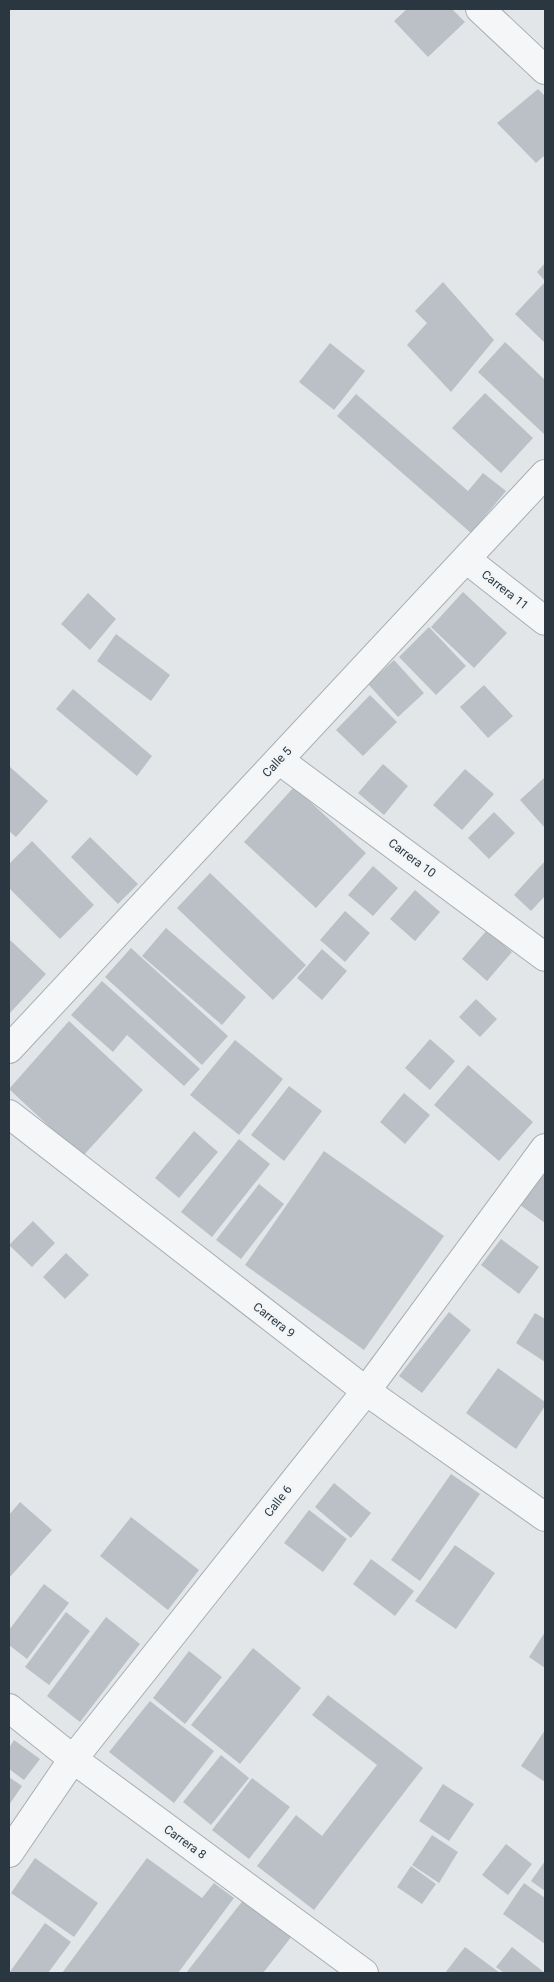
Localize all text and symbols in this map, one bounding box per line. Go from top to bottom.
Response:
street label: Carrera 11 [479,567,531,613]
street label: Calle 5 [260,744,295,780]
street label: Carrera 10 [386,836,439,880]
street label: Carrera 9 [250,1299,298,1341]
street label: Calle 6 [261,1482,295,1520]
street label: Carrera 8 [161,1822,209,1862]

